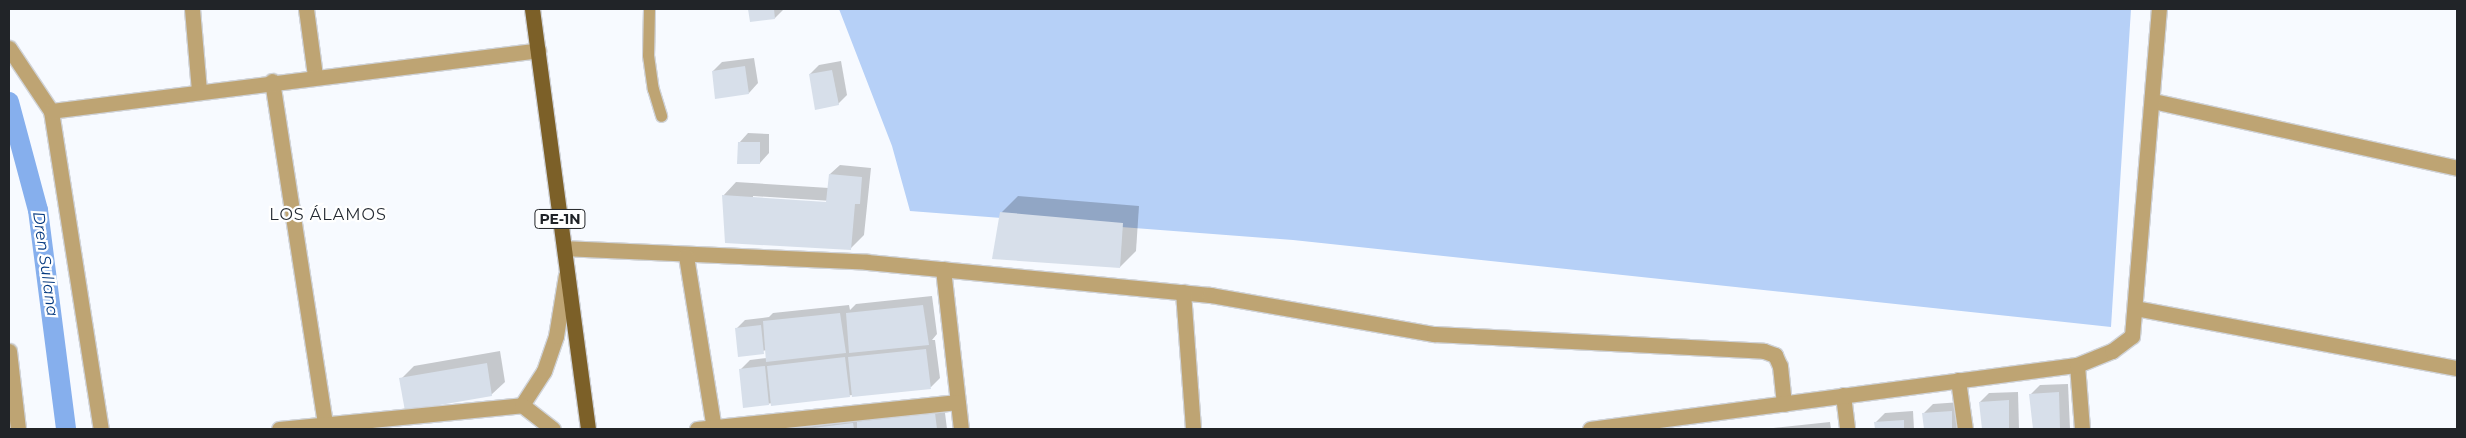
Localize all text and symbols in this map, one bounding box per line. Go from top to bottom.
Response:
district label: LOS ÁLAMOS [268,205,388,225]
road number: PE-1N [534,208,586,230]
water label: Dren Sullana [28,210,62,318]

